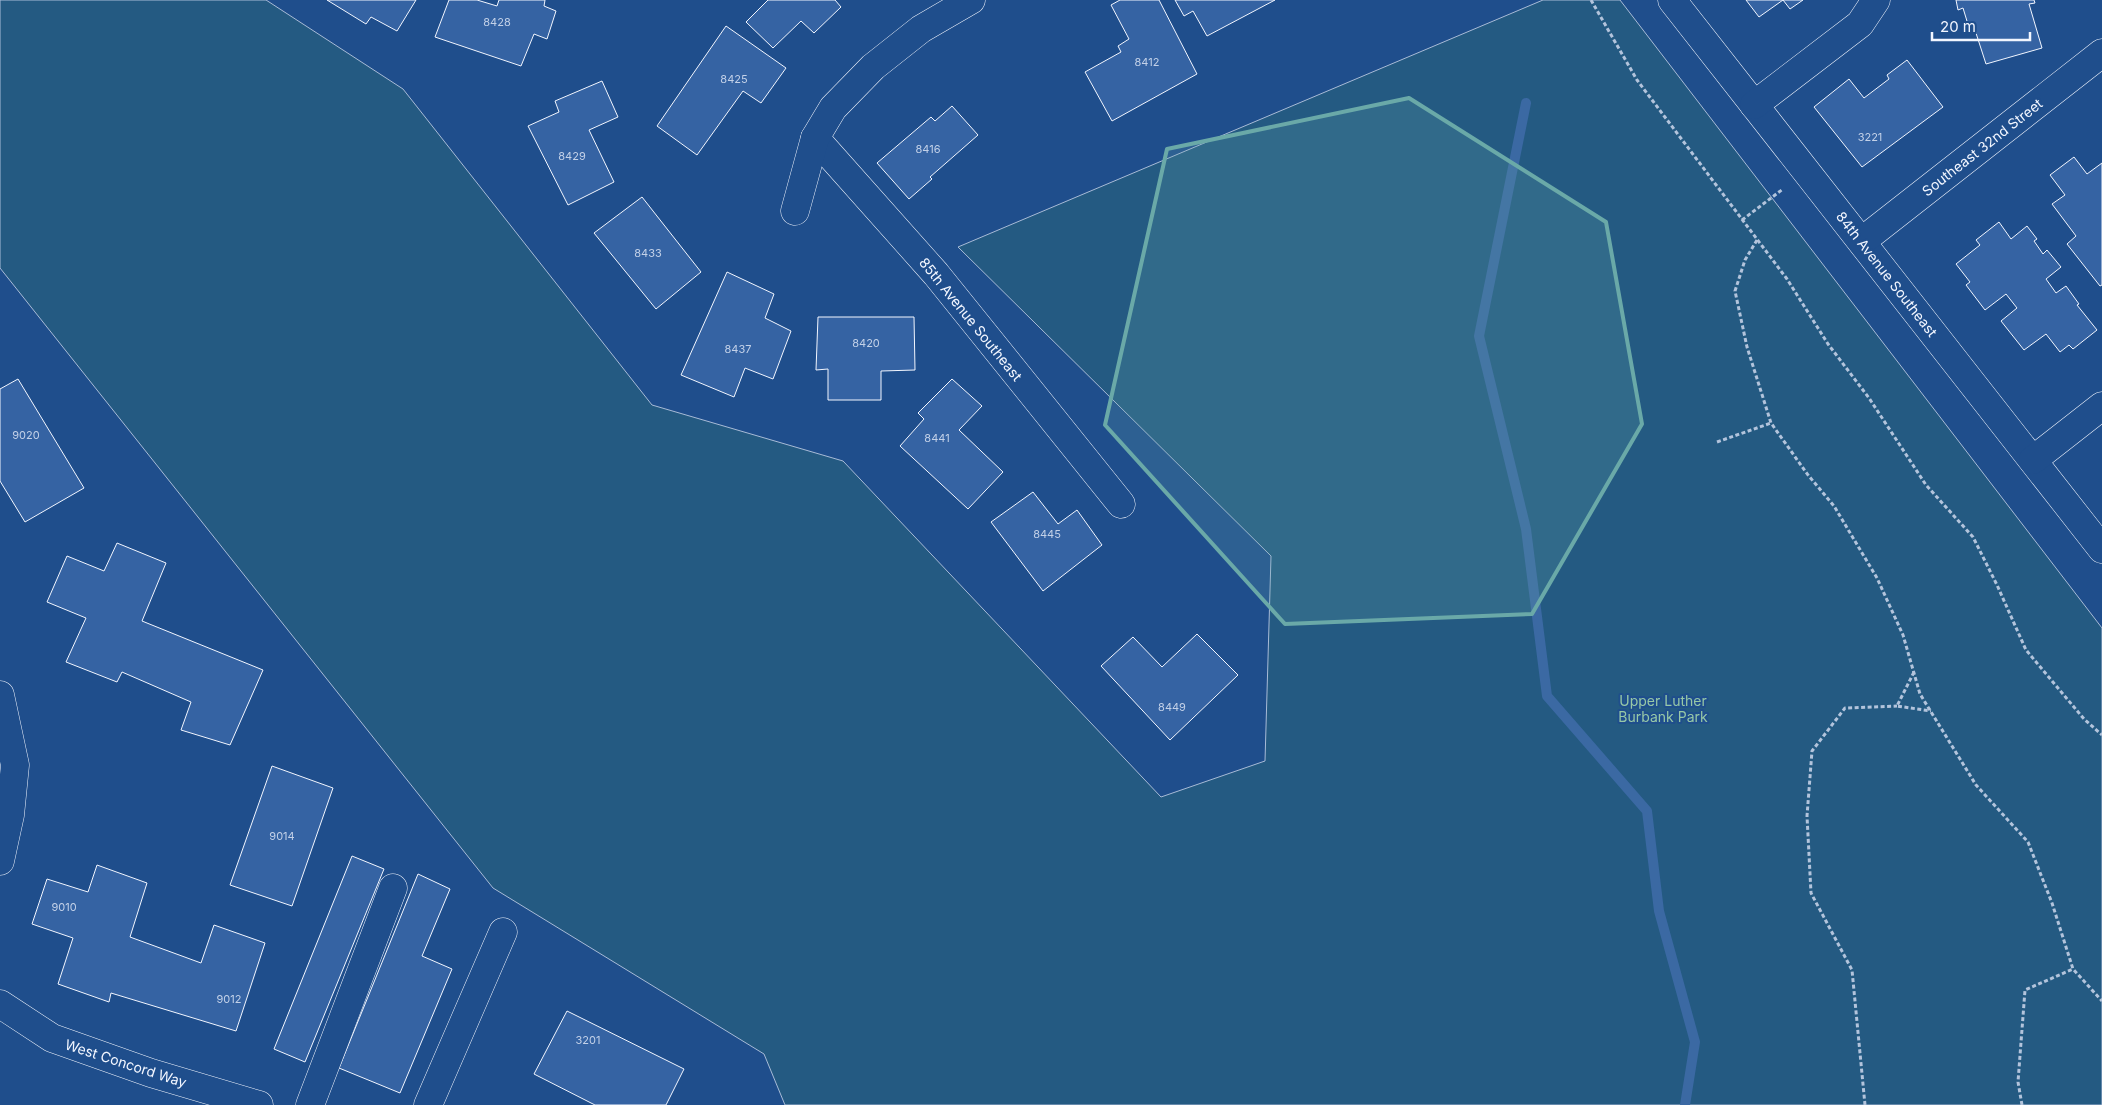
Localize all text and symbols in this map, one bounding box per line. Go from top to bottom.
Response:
scale bar [1932,10,2030,42]
house number: 8428 [483,15,511,29]
text: 20 m [1940,17,1976,36]
house number: 8412 [1135,55,1159,69]
house number: 8425 [720,72,748,86]
street label: Southeast 32nd Street [1918,94,2046,199]
house number: 3221 [1858,130,1882,144]
house number: 8416 [916,142,941,156]
house number: 8429 [558,149,586,163]
street label: 84th Avenue Southeast [1833,208,1941,340]
house number: 8433 [634,246,662,260]
street label: 85th Avenue Southeast [916,254,1026,384]
house number: 8420 [852,336,880,350]
house number: 8437 [725,342,751,356]
house number: 9020 [12,428,40,442]
house number: 8441 [924,431,950,445]
house number: 8445 [1033,527,1061,541]
park label: Upper Luther Burbank Park [1618,692,1708,725]
house number: 8449 [1158,700,1186,714]
house number: 9014 [269,829,295,843]
house number: 9010 [51,900,77,914]
house number: 9012 [217,992,241,1006]
house number: 3201 [576,1033,600,1047]
street label: West Concord Way [63,1035,189,1091]

